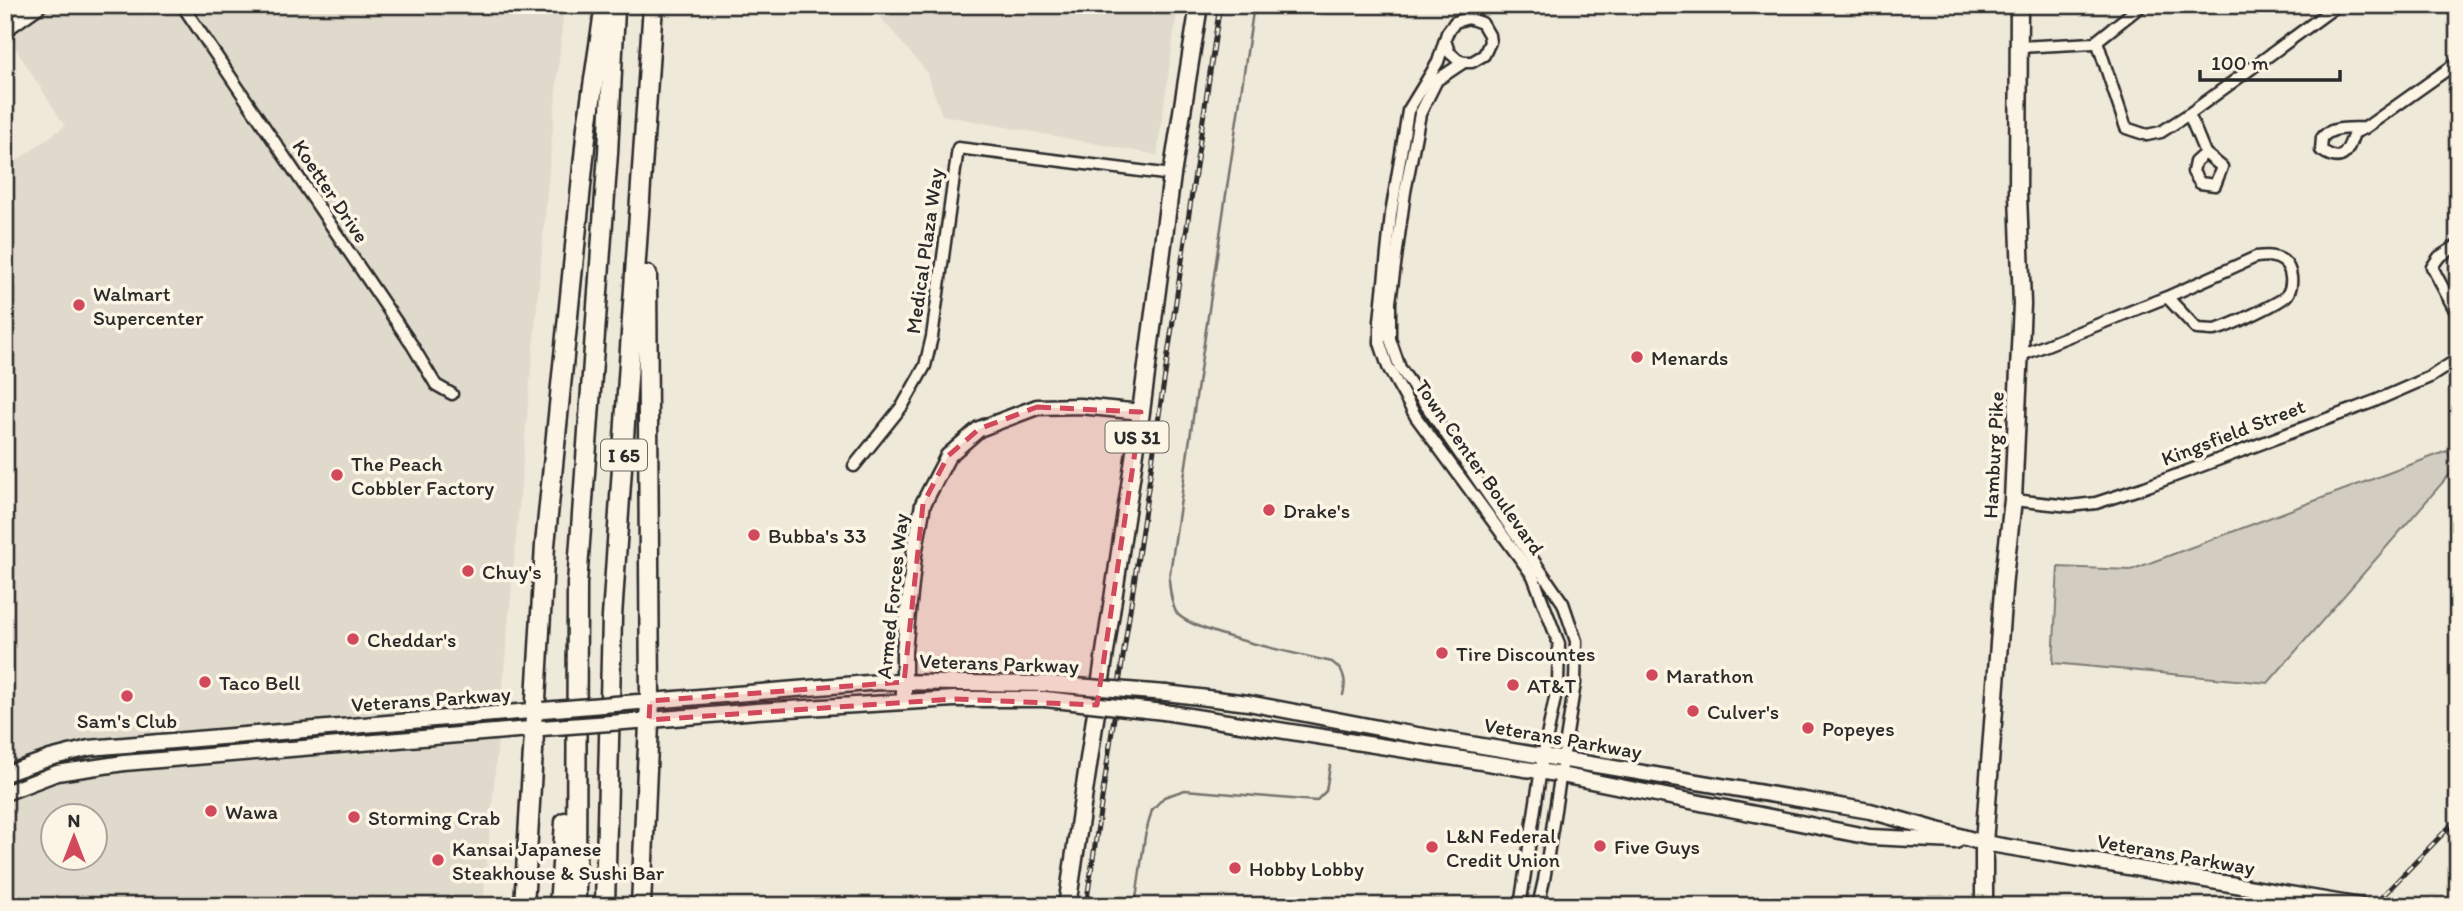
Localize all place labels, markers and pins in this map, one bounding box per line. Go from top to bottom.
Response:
place label: Walmart Supercenter [93,281,204,330]
marker: Walmart Supercenter [71,297,87,313]
place label: Menards [1651,345,1728,370]
marker: Menards [1629,349,1645,365]
place label: The Peach Cobbler Factory [351,451,494,500]
marker: The Peach Cobbler Factory [329,467,345,483]
place label: Drake's [1283,498,1350,523]
marker: Drake's [1261,502,1277,518]
place label: Bubba's 33 [768,523,866,548]
marker: Bubba's 33 [746,527,762,543]
place label: Chuy's [482,559,542,584]
marker: Chuy's [460,563,476,579]
place label: Cheddar's [367,627,456,652]
marker: Cheddar's [345,631,361,647]
place label: Tire Discountes [1456,641,1596,666]
marker: Tire Discountes [1434,645,1450,661]
place label: Marathon [1666,663,1754,688]
marker: Marathon [1644,667,1660,683]
place label: Taco Bell [219,670,300,695]
place label: AT&T [1527,673,1577,698]
marker: Taco Bell [197,674,213,690]
marker: AT&T [1505,677,1521,693]
marker: Sam's Club [119,688,135,704]
place label: Culver's [1707,699,1779,724]
marker: Culver's [1685,703,1701,719]
place label: Sam's Club [77,708,177,733]
place label: Popeyes [1822,716,1895,741]
marker: Popeyes [1800,720,1816,736]
place label: Wawa [225,799,278,824]
marker: Wawa [203,803,219,819]
place label: Storming Crab [368,805,500,830]
marker: Storming Crab [346,809,362,825]
place label: L&N Federal Credit Union [1446,823,1560,872]
place label: Five Guys [1614,834,1700,859]
place label: Kansai Japanese Steakhouse & Sushi Bar [452,836,665,885]
marker: Five Guys [1592,838,1608,854]
marker: L&N Federal Credit Union [1424,839,1440,855]
marker: Kansai Japanese Steakhouse & Sushi Bar [430,852,446,868]
place label: Hobby Lobby [1249,856,1364,881]
marker: Hobby Lobby [1227,860,1243,876]

